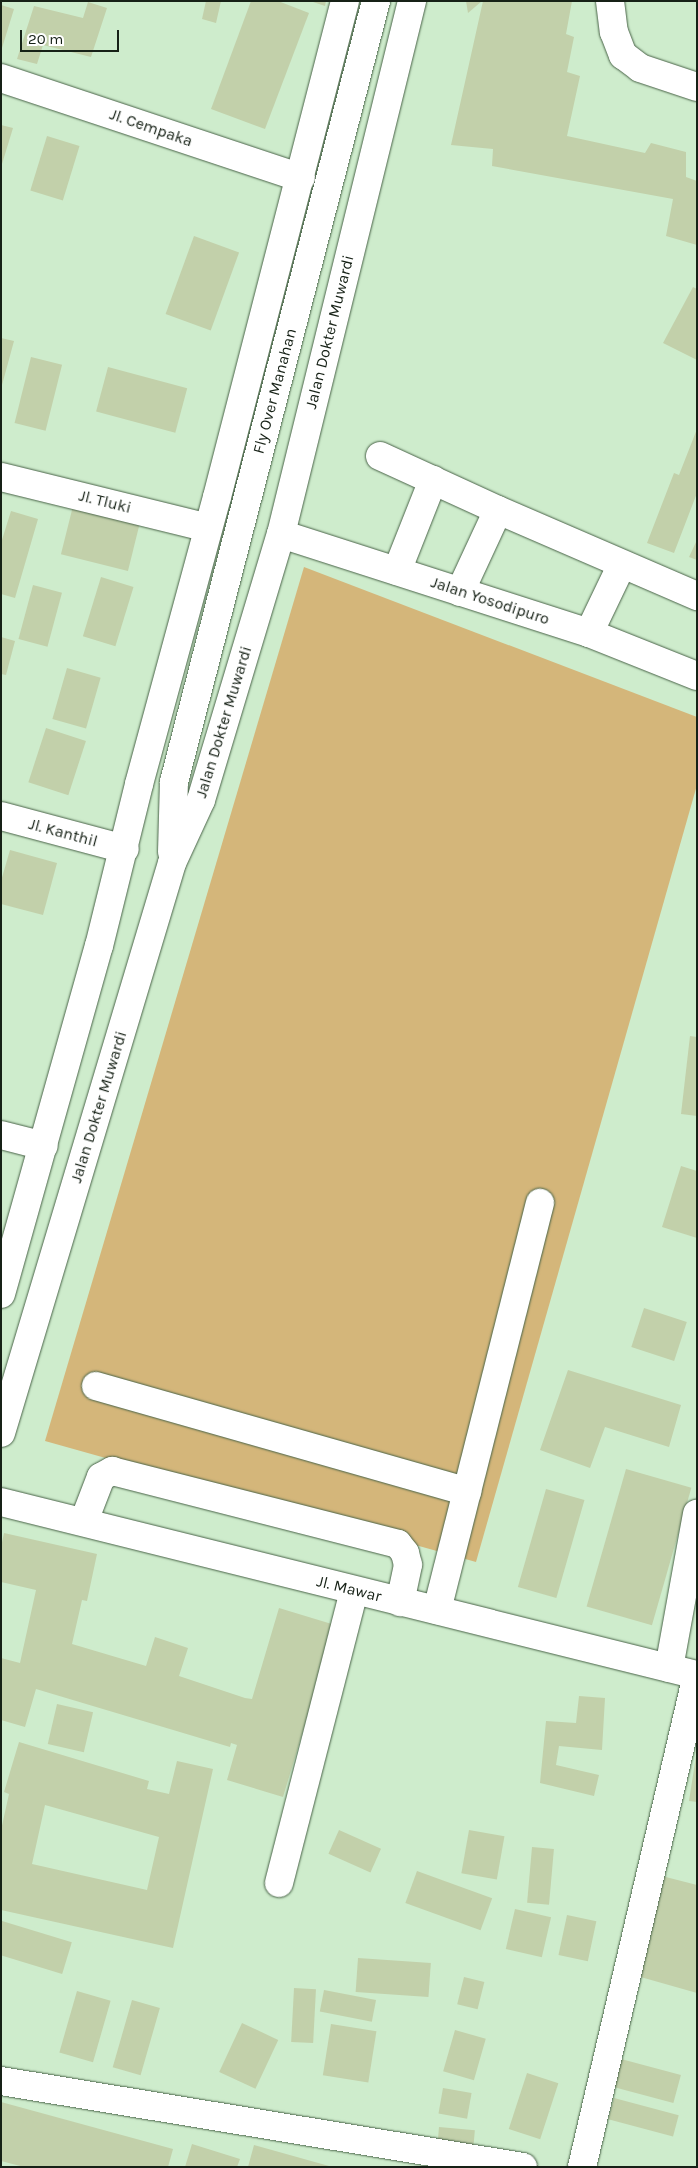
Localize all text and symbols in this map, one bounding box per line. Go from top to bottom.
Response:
scale bar [22,20,121,52]
text: 20 m [28,30,63,48]
street label: Jl. Cempaka [107,105,195,151]
street label: Jalan Dokter Muwardi [302,253,358,411]
street label: Fly Over Manahan [249,326,301,456]
street label: Jl. Tluki [77,486,133,518]
street label: Jalan Yosodipuro [428,573,552,629]
street label: Jalan Dokter Muwardi [192,644,256,800]
street label: Jl. Kanthil [26,815,100,851]
street label: Jalan Dokter Muwardi [67,1029,131,1185]
street label: Jl. Mawar [315,1572,383,1606]

